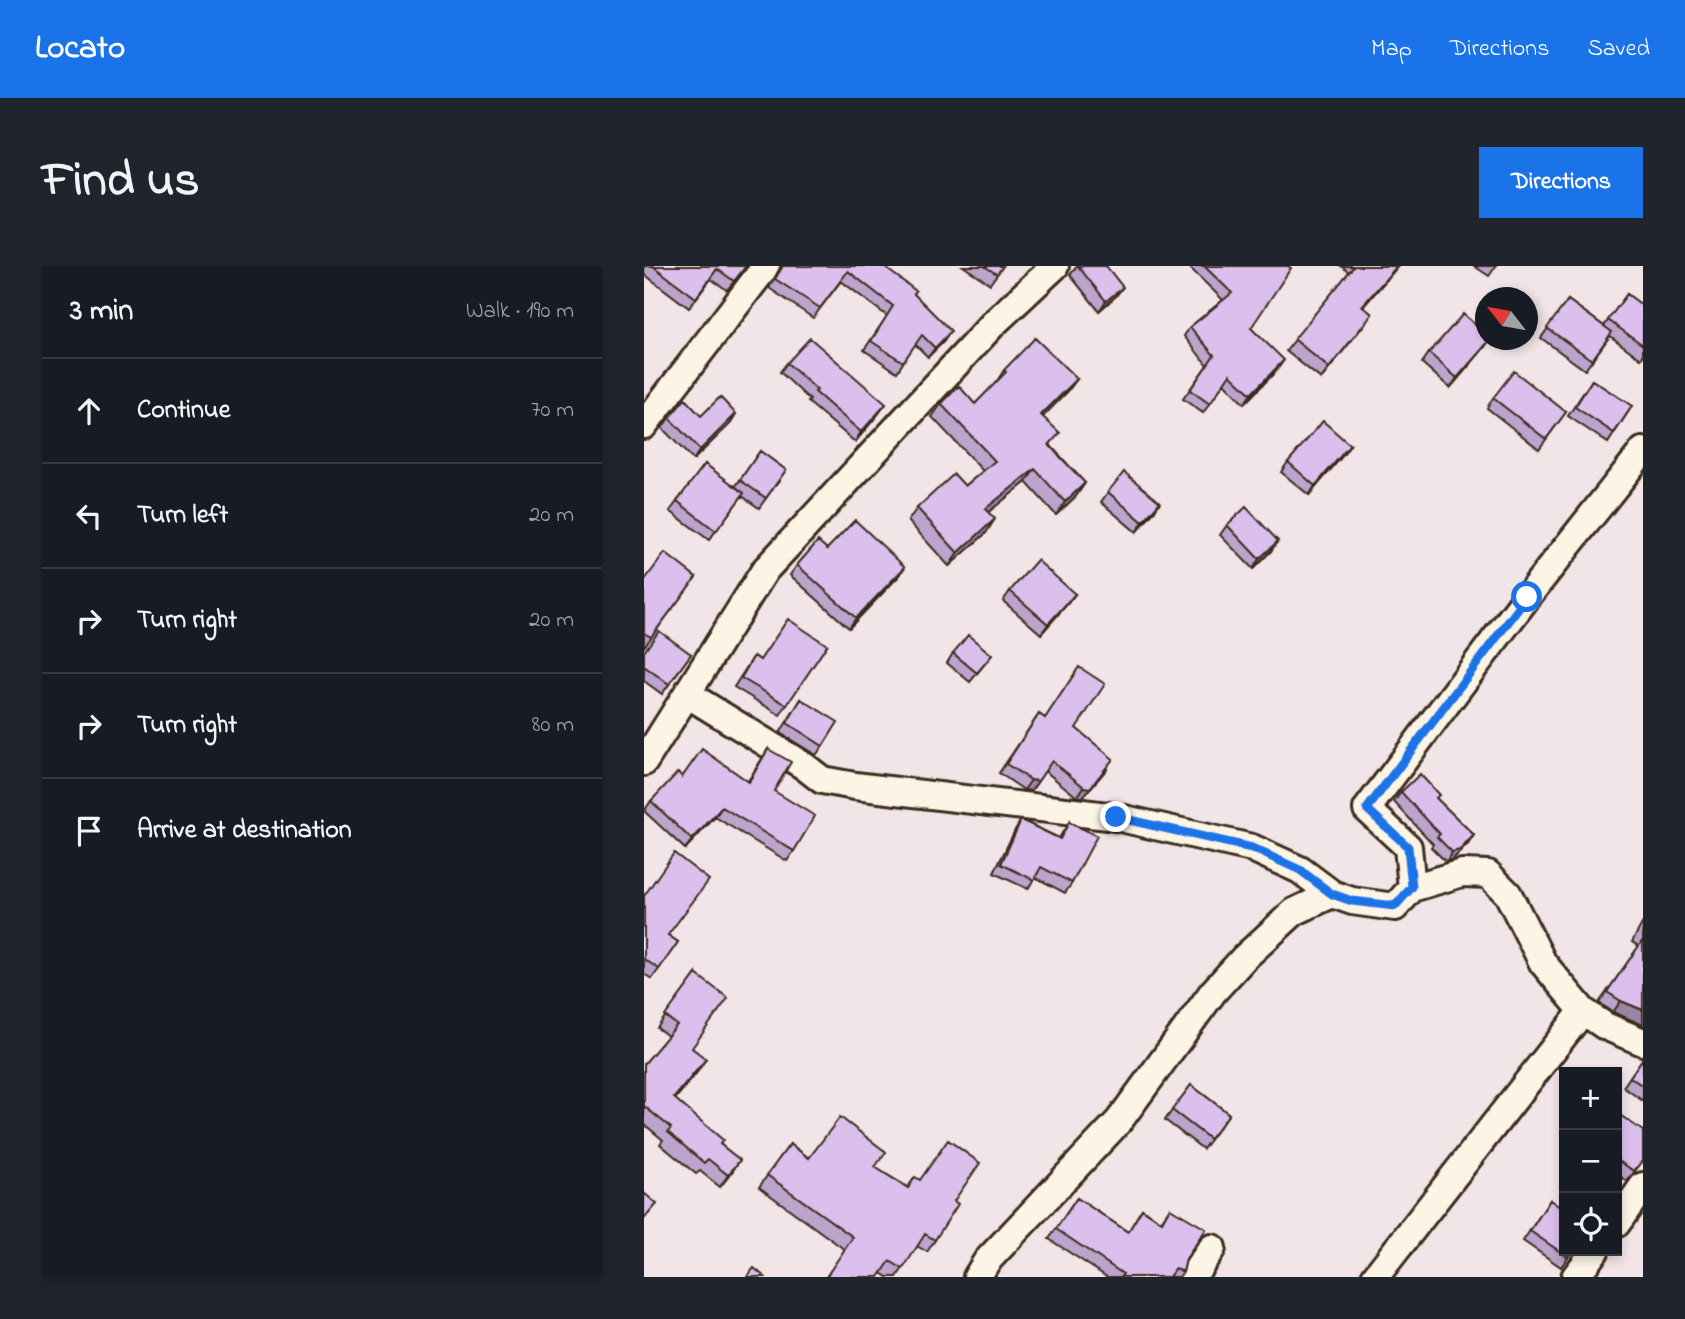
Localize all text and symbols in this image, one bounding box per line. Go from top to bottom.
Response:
text: Locato [35,25,125,73]
text: Map [1371,32,1412,67]
text: Directions [1450,32,1549,67]
text: Saved [1587,32,1650,67]
text: Find us [42,146,199,218]
button: Directions [1479,147,1643,218]
north arrow [1475,287,1538,350]
text: 3 min [70,290,133,334]
text: Walk · 190 m [466,295,574,328]
icon: ahead [70,392,108,430]
text: Continue [137,392,230,430]
text: 70 m [531,394,574,427]
icon: left [70,497,108,535]
text: Turn left [137,497,228,535]
text: 20 m [529,499,574,532]
route start [1511,581,1542,612]
icon: right [70,602,108,640]
text: Turn right [137,602,237,640]
text: 20 m [529,604,574,637]
icon: right [70,707,108,745]
text: Turn right [137,707,237,745]
text: 80 m [532,709,574,742]
route end [1100,801,1131,832]
icon: arrive [70,812,108,850]
text: Arrive at destination [137,812,352,850]
map controls [1559,1067,1622,1256]
button: + [1559,1067,1622,1130]
button: − [1559,1130,1622,1193]
button: locate [1559,1193,1622,1256]

